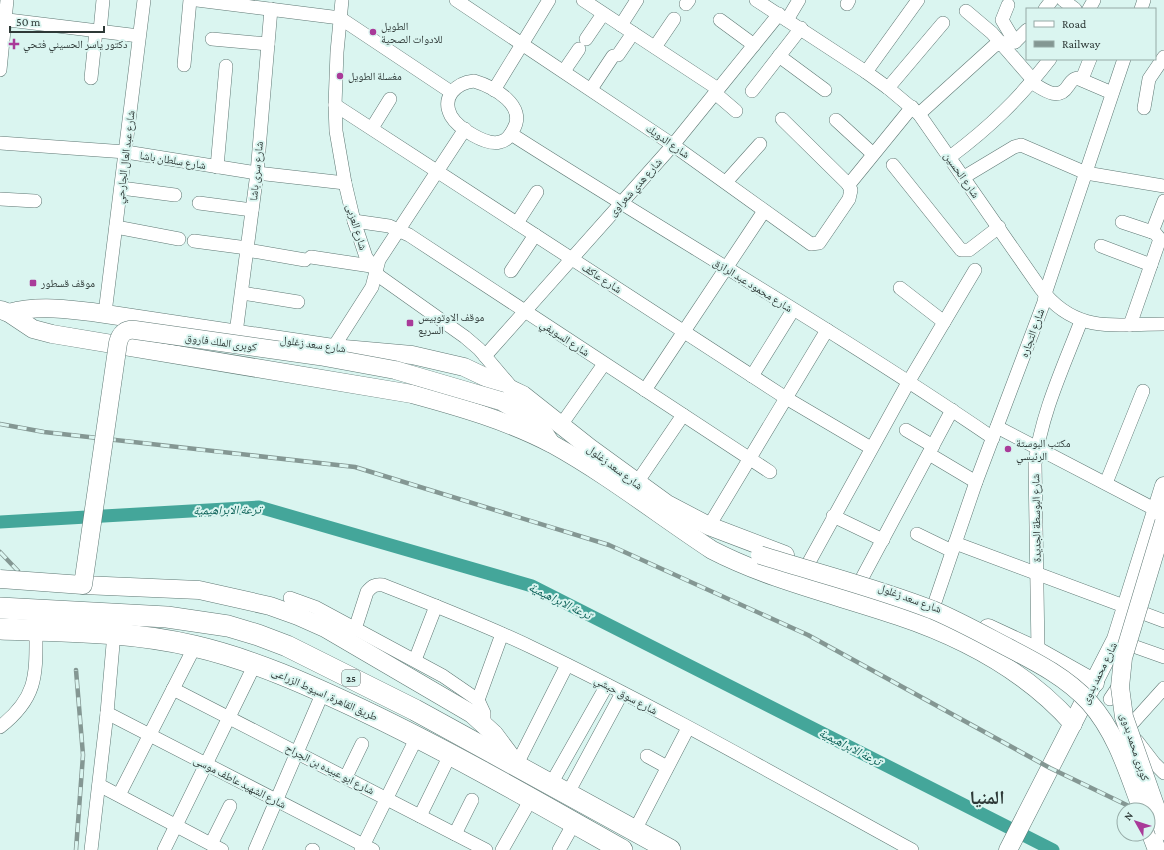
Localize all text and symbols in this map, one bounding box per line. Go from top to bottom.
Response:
scale bar [10,8,104,34]
legend [1026,8,1156,60]
text: 50 m [16,15,41,29]
text: Road [1062,17,1087,31]
place label: الطويل للادوات الصحية [381,20,443,45]
marker: الطويل للادوات الصحية [368,27,378,37]
text: Railway [1062,37,1101,51]
marker: دكتور ياسر الحسيني فتحي [8,38,20,50]
place label: دكتور ياسر الحسيني فتحي [23,38,128,53]
place label: مغسلة الطويل [348,70,402,83]
marker: مغسلة الطويل [335,71,345,81]
street label: شارع عبد العال الجارحي [113,110,139,205]
street label: شارع الدويك [643,122,692,161]
street label: شارع سرى باشا [247,141,266,201]
street label: شارع سلطان باشا [139,149,207,172]
street label: شارع الحسين [941,150,982,201]
street label: شارع هدي شعراوى [606,156,666,220]
street label: شارع العزبى [343,203,370,252]
street label: شارع محمود عبد الرازق [711,256,795,315]
street label: شارع عاكف [579,261,624,296]
place label: موقف قسطور [40,277,95,289]
marker: موقف قسطور [28,278,38,288]
street label: شارع التجاره [1018,307,1047,359]
place label: موقف الاوتوبيس السريع [418,311,484,337]
marker: موقف الاوتوبيس السريع [405,318,415,328]
street label: شارع السويفي [537,318,592,361]
street label: كوبرى الملك فاروق [184,331,258,354]
street label: شارع سعد زغلول [279,333,347,356]
place label: مكتب البوستة الرئيسي [1016,437,1071,465]
street label: شارع سعد زغلول [584,442,645,493]
marker: مكتب البوستة الرئيسي [1003,444,1013,454]
street label: شارع البوسطة الجديدة [1029,474,1044,562]
water label: ترعة الابراهيمية [193,502,264,518]
water label: ترعة الابراهيمية [526,580,596,624]
street label: شارع سعد زغلول [876,581,943,616]
street label: شارع محمد بدوى [1079,640,1120,706]
street label: طريق القاهرة, اسيوط الزراعى [270,665,380,724]
road number: 25 [342,670,360,686]
street label: شارع سوق حبشي [591,673,660,719]
street label: كوبرى محمد بدوى [1117,712,1152,783]
water label: ترعة الابراهيمية [816,725,886,770]
street label: شارع ابو عبيده بن الجراح [283,741,376,798]
street label: شارع الشهيد عاطف موسى [191,753,288,811]
district label: المنيا [969,787,1005,808]
north arrow [1116,802,1156,842]
text: N [1121,809,1136,822]

